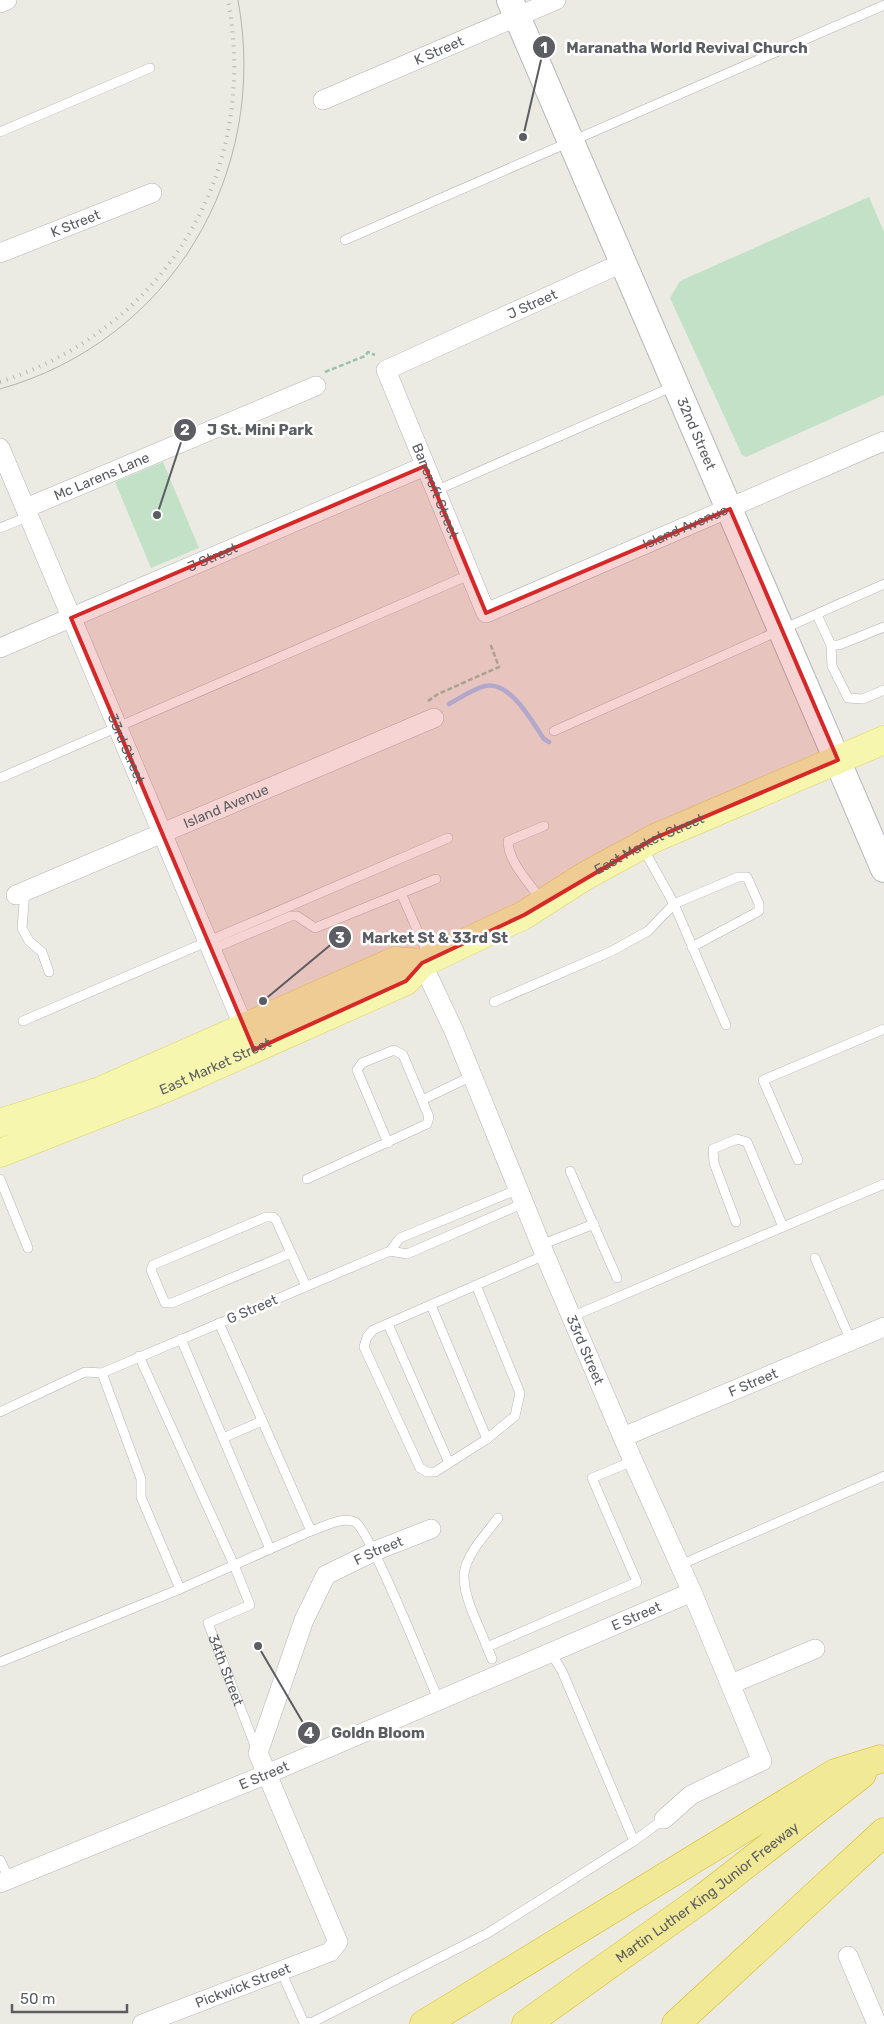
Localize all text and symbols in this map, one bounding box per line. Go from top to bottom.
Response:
street label: K Street [412,32,467,69]
callout: Maranatha World Revival Church [531,32,818,62]
text: 1 [540,39,548,57]
text: Maranatha World Revival Church [566,39,808,57]
street label: K Street [48,206,103,241]
street label: J Street [505,286,560,323]
street label: 32nd Street [673,395,719,473]
callout: J St. Mini Park [172,415,323,445]
text: 2 [180,421,190,439]
text: J St. Mini Park [207,421,313,439]
street label: Bancroft Street [408,441,463,542]
street label: Mc Larens Lane [51,449,152,504]
street label: Island Avenue [640,501,731,553]
street label: J Street [185,539,241,576]
street label: 33rd Street [104,711,149,787]
street label: Island Avenue [181,781,272,832]
street label: East Market Street [591,810,707,878]
callout: Market St & 33rd St [327,922,519,952]
text: 3 [335,929,345,947]
text: Market St & 33rd St [362,929,508,947]
street label: East Market Street [157,1034,274,1099]
street label: G Street [224,1291,281,1328]
street label: 33rd Street [563,1312,608,1388]
street label: F Street [726,1365,781,1401]
street label: F Street [351,1533,406,1569]
street label: E Street [609,1598,664,1634]
street label: 34th Street [204,1632,247,1709]
callout: Goldn Bloom [297,1718,435,1748]
text: 4 [304,1724,314,1742]
text: Goldn Bloom [331,1724,425,1742]
street label: E Street [237,1757,292,1794]
street label: Martin Luther King Junior Freeway [613,1818,802,1966]
street label: Pickwick Street [193,1960,294,2012]
scale bar [12,1982,128,2014]
text: 50 m [20,1990,55,2008]

